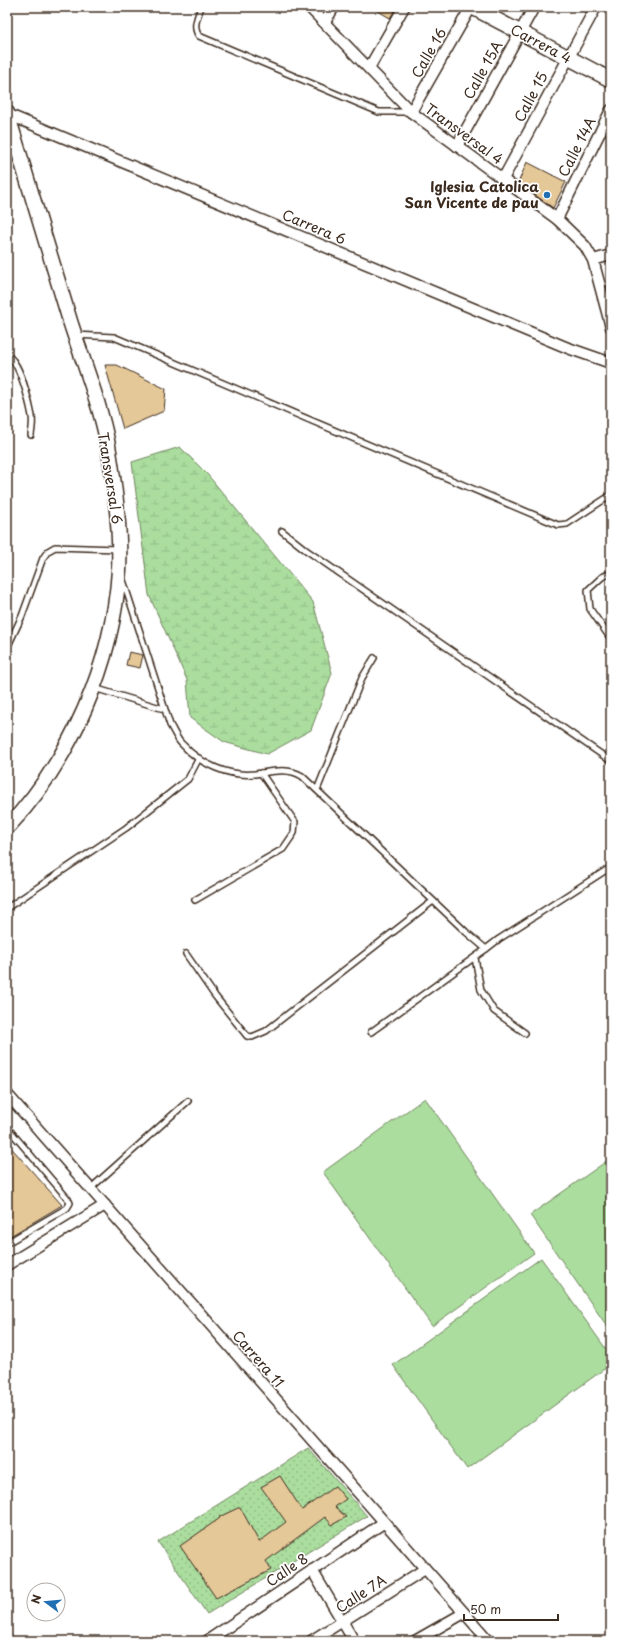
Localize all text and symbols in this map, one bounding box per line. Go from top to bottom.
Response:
street label: Carrera 4 [507,19,576,68]
street label: Calle 16 [406,24,451,82]
street label: Calle 15A [458,36,507,103]
street label: Calle 15 [509,68,553,126]
street label: Transversal 4 [421,98,508,169]
street label: Calle 14A [553,113,601,180]
place label: Iglesia Catolica San Vicente de pau [405,176,539,213]
marker: Iglesia Catolica San Vicente de pau [542,190,552,200]
street label: Carrera 6 [279,204,350,249]
street label: Transversal 6 [93,430,128,526]
street label: Carrera 11 [228,1326,289,1392]
street label: Calle 8 [261,1548,312,1591]
street label: Calle 7A [331,1569,390,1618]
north arrow [26,1582,66,1622]
text: N [27,1592,45,1606]
scale bar [464,1596,558,1622]
text: 50 m [470,1600,501,1618]

